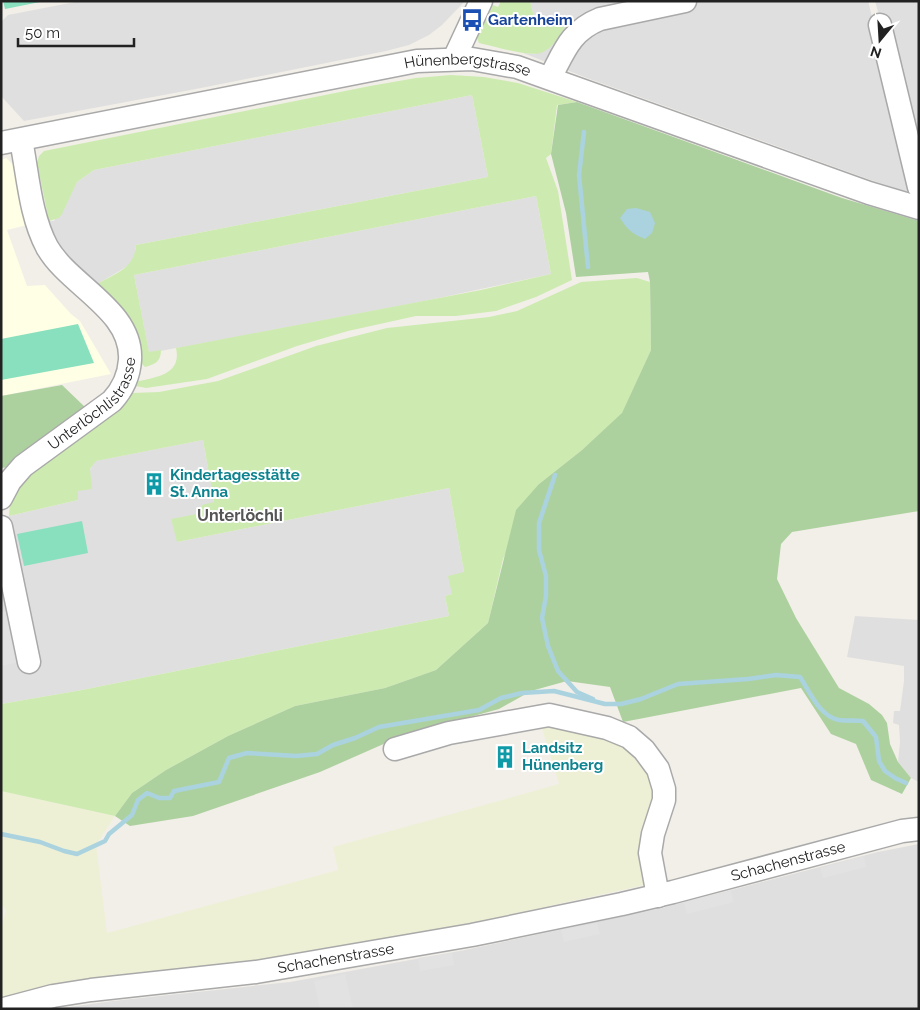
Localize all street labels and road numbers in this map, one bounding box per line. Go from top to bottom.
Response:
street label: Hünenbergstrasse [403,50,534,80]
street label: Unterlöchlistrasse [45,356,139,454]
street label: Schachenstrasse [729,837,848,885]
street label: Schachenstrasse [276,939,395,977]

